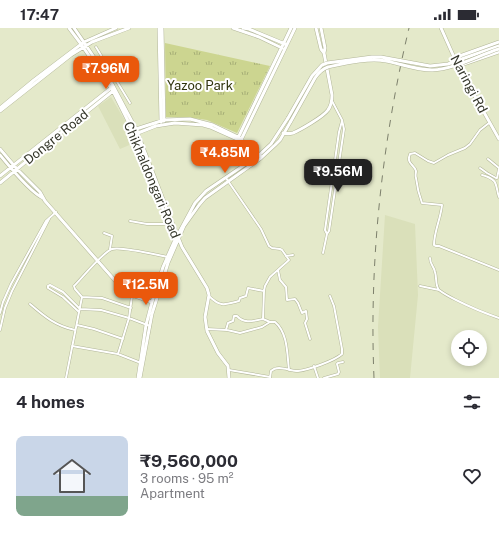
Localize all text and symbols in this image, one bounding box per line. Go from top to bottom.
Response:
text: 17:47 [20,6,59,23]
street label: Naringi Rd [447,52,491,116]
pin: ₹7.96M [73,56,139,90]
text: ₹7.96M [82,61,130,76]
park label: Yazoo Park [167,78,233,93]
street label: Dongre Road [21,107,91,167]
street label: Chikhaldongari Road [121,119,183,241]
pin: ₹4.85M [192,140,258,174]
text: ₹4.85M [200,145,250,160]
pin: ₹9.56M [305,159,371,193]
text: ₹9.56M [313,164,363,179]
pin: ₹12.5M [113,272,179,306]
text: ₹12.5M [123,277,169,292]
map controls [451,330,487,366]
button: locate [451,330,487,366]
icon: filters [461,391,483,413]
text: 4 homes [16,392,85,412]
text: ₹9,560,000 [140,451,238,471]
icon: home [48,452,96,500]
icon: heart [461,465,483,487]
text: 3 rooms · 95 m² [140,471,234,486]
text: Apartment [140,486,205,501]

